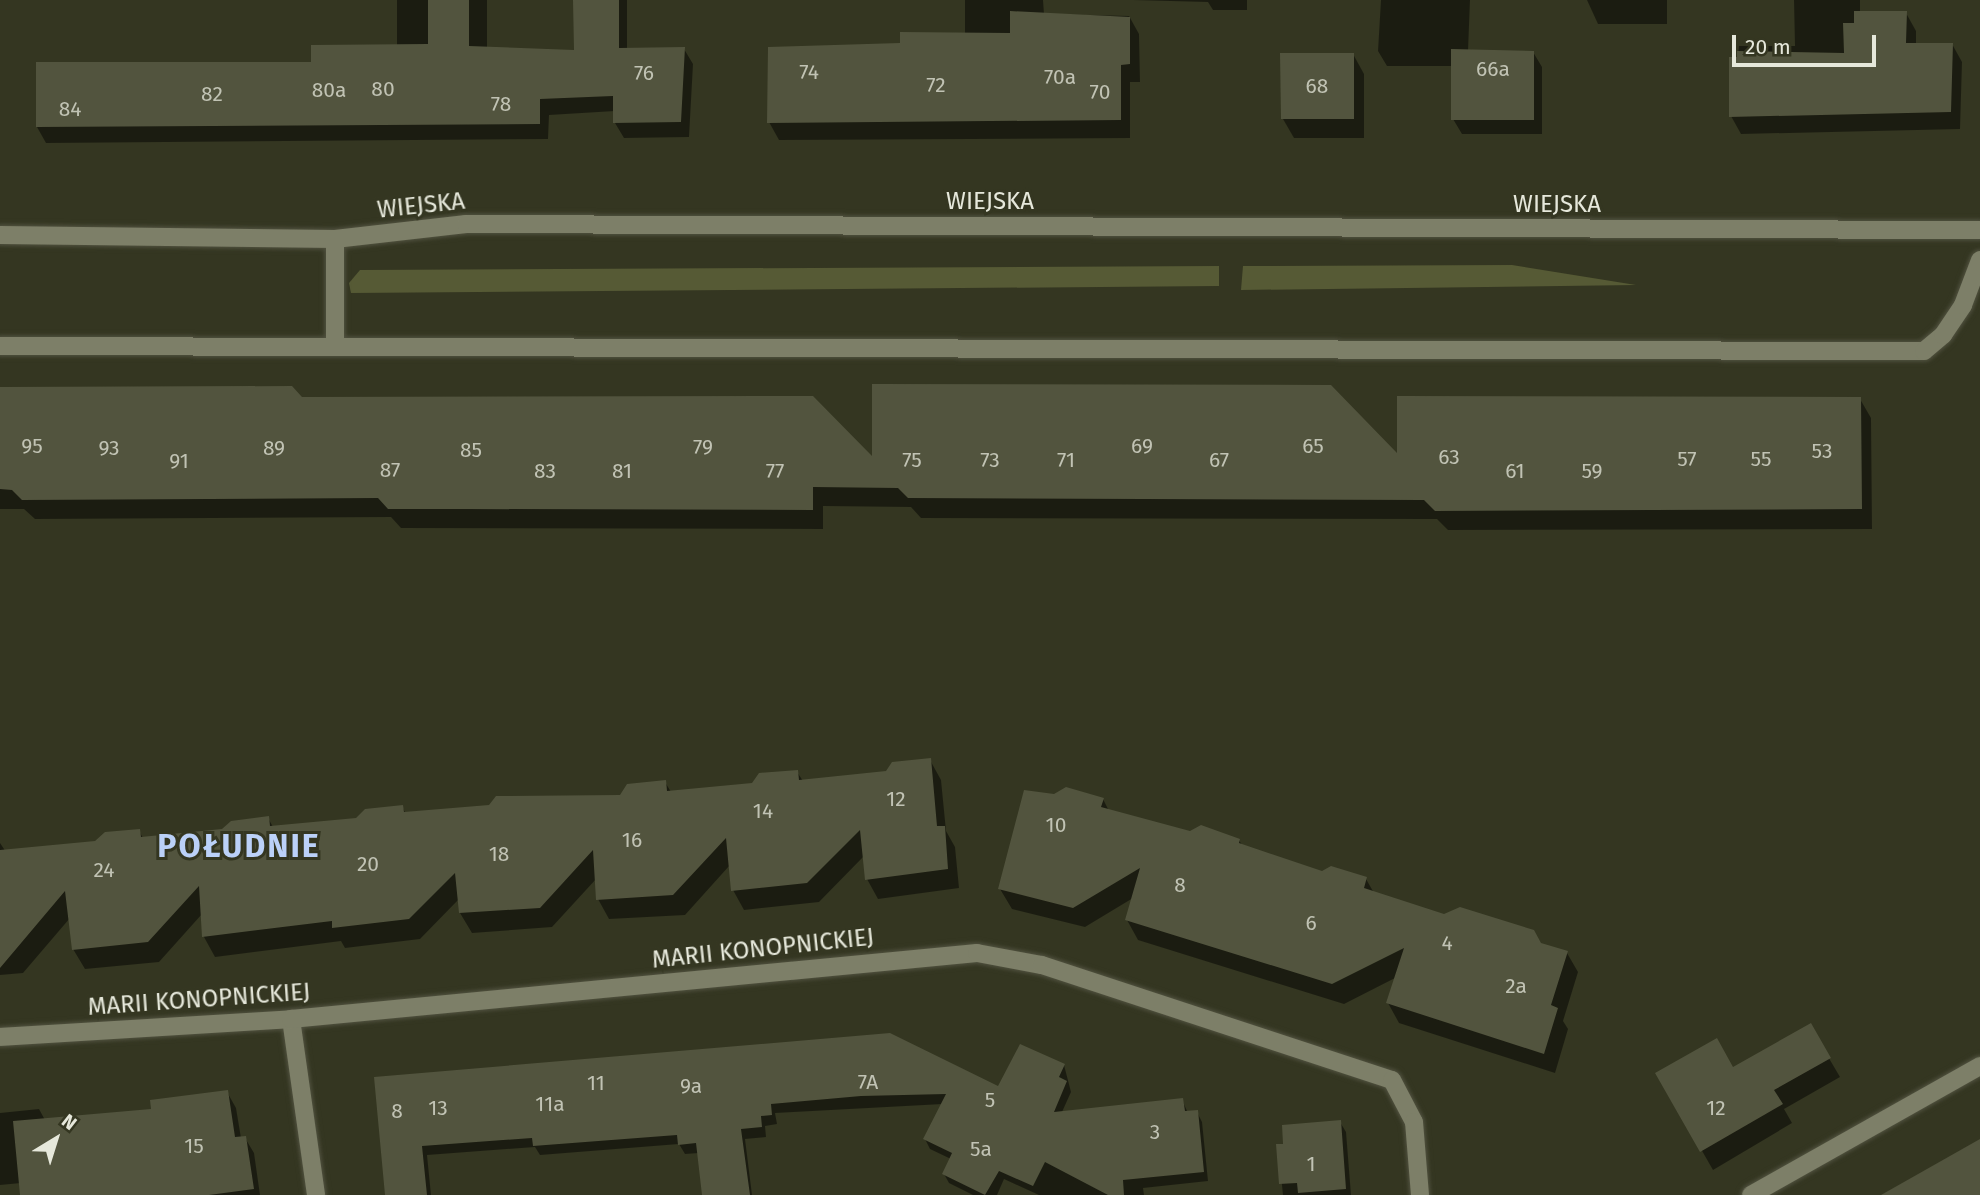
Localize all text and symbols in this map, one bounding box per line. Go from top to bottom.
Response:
scale bar [1735,21,1878,65]
text: 20 m [1745,34,1791,60]
house number: 66a [1476,56,1510,82]
house number: 74 [799,59,819,85]
house number: 76 [634,60,654,86]
house number: 70a [1044,64,1076,90]
house number: 72 [926,72,946,98]
house number: 68 [1306,73,1328,99]
house number: 80 [371,76,395,102]
house number: 80a [312,77,346,103]
house number: 70 [1090,79,1110,105]
house number: 82 [201,81,223,107]
house number: 78 [491,91,511,117]
house number: 84 [59,96,81,122]
street label: WIEJSKA [376,187,466,225]
street label: WIEJSKA [946,188,1034,216]
street label: WIEJSKA [1513,191,1601,219]
house number: 95 [21,433,43,459]
house number: 69 [1131,433,1153,459]
house number: 65 [1302,433,1324,459]
house number: 79 [693,434,713,460]
house number: 93 [98,435,120,461]
house number: 89 [263,435,285,461]
house number: 85 [460,437,482,463]
house number: 53 [1812,438,1832,464]
house number: 63 [1438,444,1460,470]
house number: 57 [1677,446,1697,472]
house number: 55 [1751,446,1771,472]
house number: 75 [902,447,922,473]
house number: 73 [980,447,1000,473]
house number: 71 [1057,447,1075,473]
house number: 67 [1209,447,1229,473]
house number: 91 [169,448,189,474]
house number: 87 [380,457,400,483]
house number: 83 [534,458,556,484]
house number: 81 [612,458,632,484]
house number: 77 [766,458,784,484]
house number: 61 [1505,458,1525,484]
house number: 59 [1581,458,1603,484]
house number: 12 [886,786,906,812]
house number: 14 [753,798,773,824]
house number: 10 [1046,812,1066,838]
district label: POŁUDNIE [158,827,320,865]
house number: 16 [622,827,642,853]
house number: 18 [489,841,509,867]
house number: 20 [357,851,379,877]
house number: 24 [94,857,114,883]
house number: 8 [1174,872,1186,898]
house number: 6 [1305,910,1317,936]
street label: MARII KONOPNICKIEJ [651,923,875,975]
house number: 4 [1441,930,1453,956]
house number: 2a [1505,973,1527,999]
street label: MARII KONOPNICKIEJ [87,978,311,1022]
house number: 7A [858,1069,878,1095]
house number: 11 [587,1070,605,1096]
house number: 9a [680,1073,702,1099]
house number: 5 [985,1087,995,1113]
house number: 11a [535,1091,565,1117]
house number: 13 [428,1095,448,1121]
house number: 12 [1706,1095,1726,1121]
house number: 8 [391,1098,403,1124]
north arrow [21,1104,91,1174]
text: N [57,1109,81,1135]
house number: 3 [1150,1119,1160,1145]
house number: 15 [184,1133,204,1159]
house number: 5a [970,1136,992,1162]
house number: 1 [1306,1151,1316,1177]

